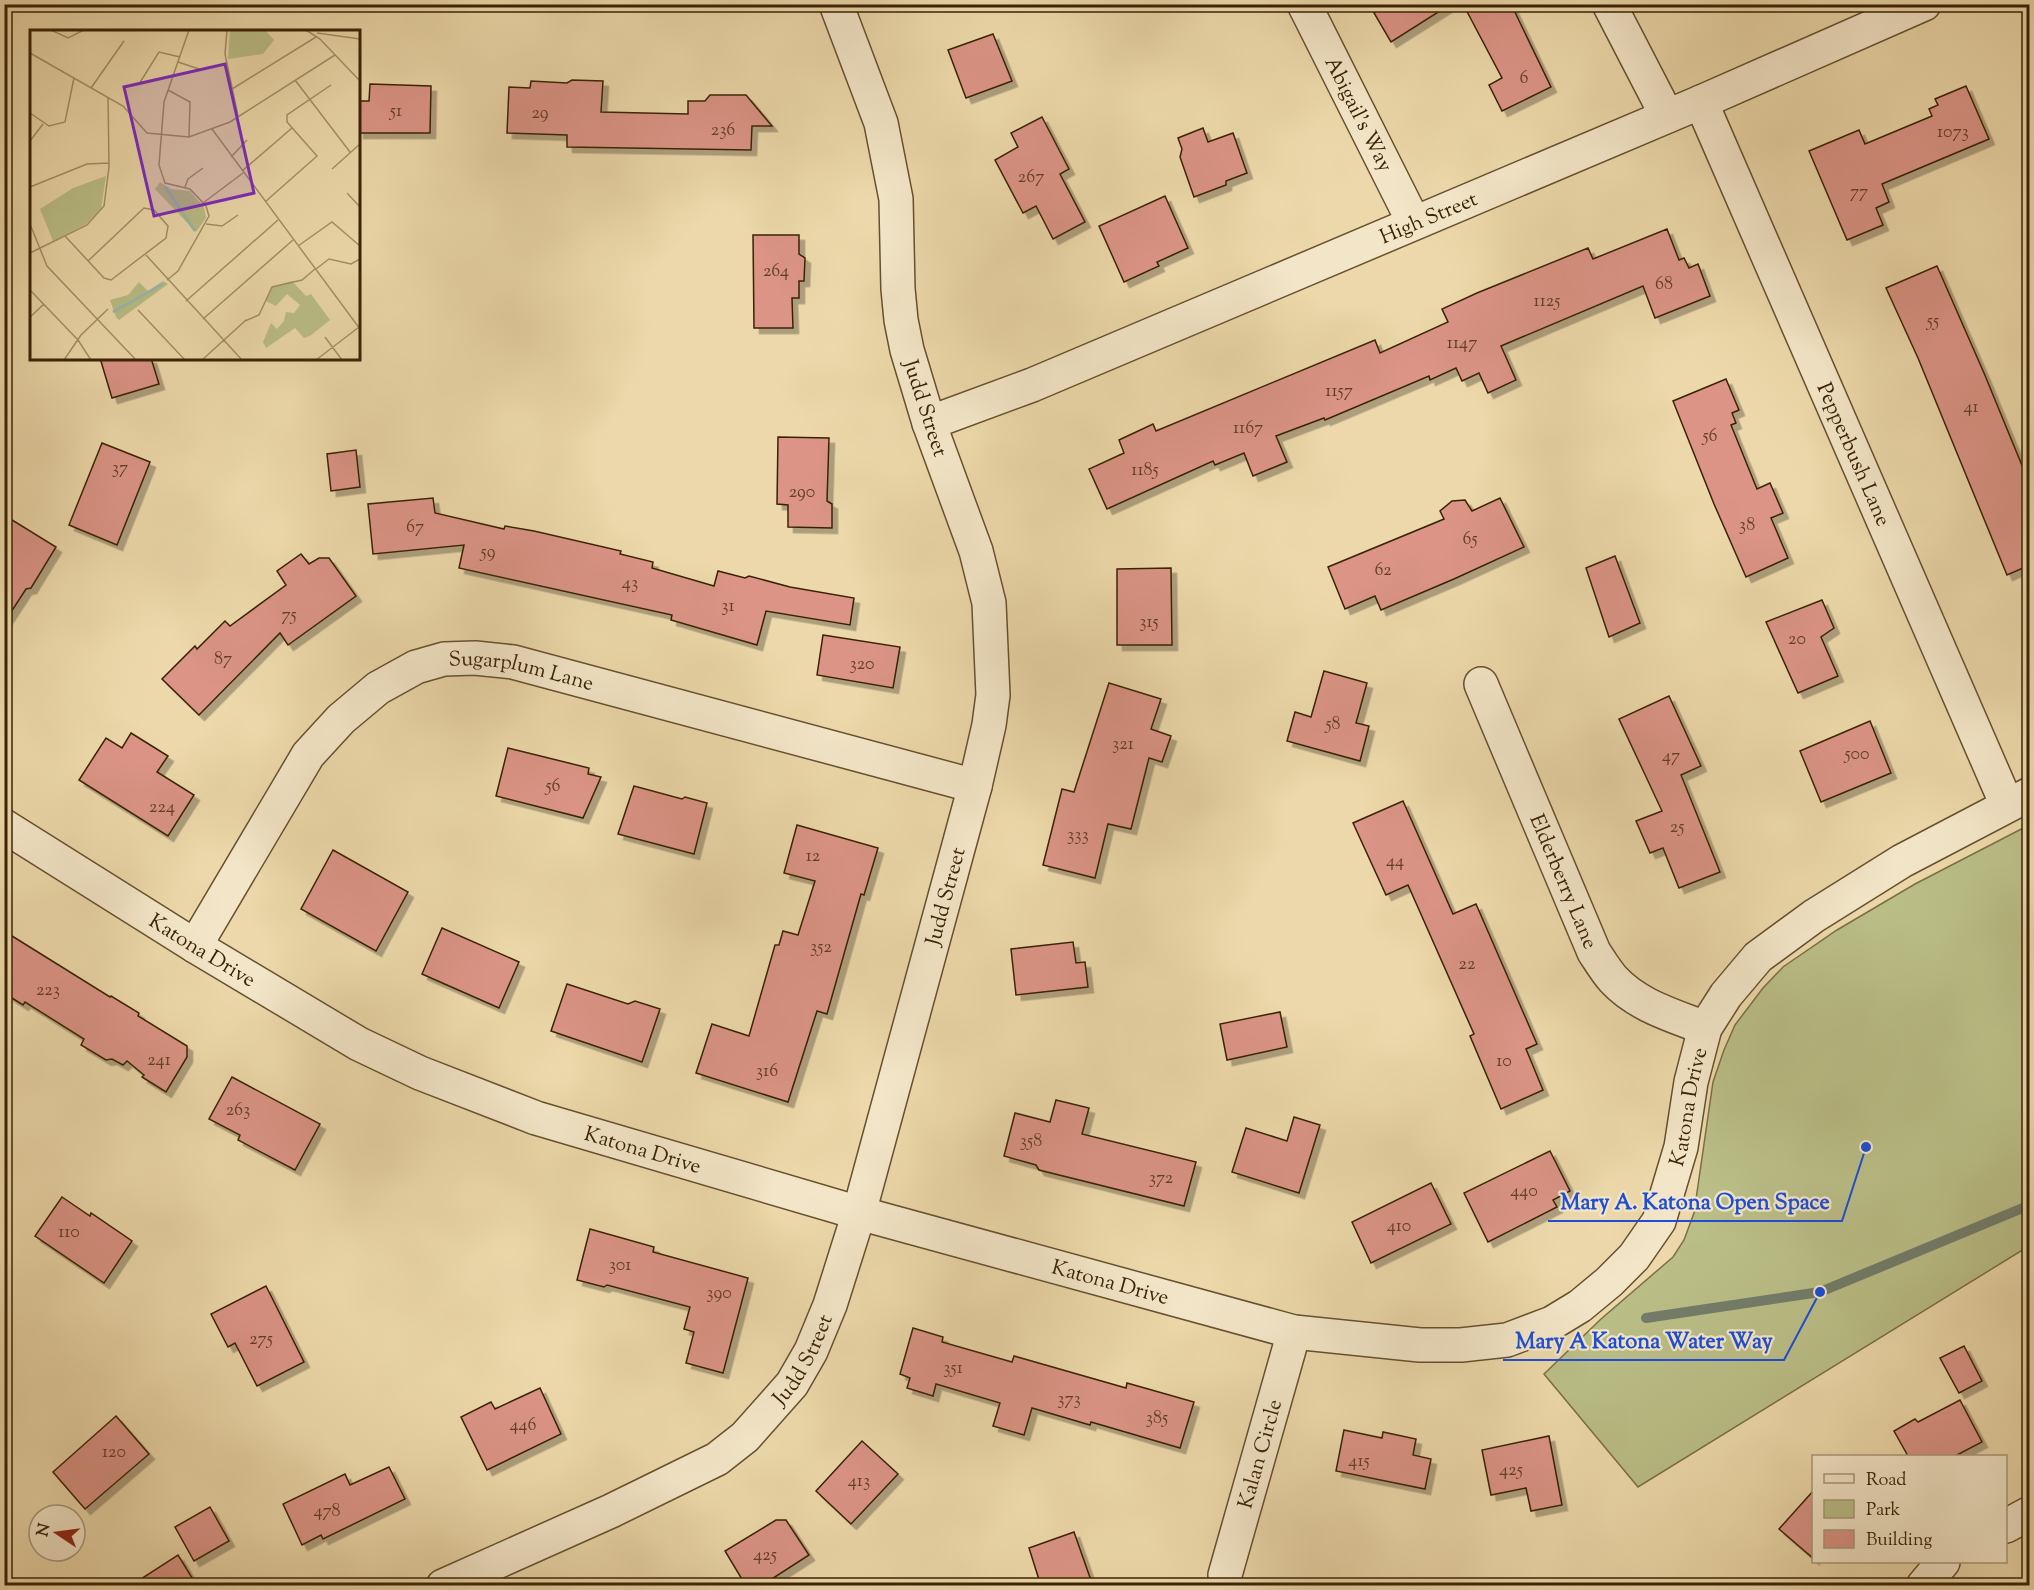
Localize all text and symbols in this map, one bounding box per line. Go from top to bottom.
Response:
inset map [30,30,360,360]
street label: Abigail's Way [1316,52,1399,178]
house number: 6 [1520,66,1529,92]
house number: 51 [389,99,402,125]
house number: 29 [531,101,549,127]
house number: 236 [711,118,735,144]
house number: 1073 [1937,120,1969,146]
house number: 267 [1018,165,1044,191]
house number: 77 [1850,180,1868,206]
street label: High Street [1375,185,1483,253]
house number: 264 [763,259,789,285]
house number: 68 [1655,272,1673,298]
house number: 1125 [1534,289,1560,315]
house number: 55 [1926,309,1939,335]
house number: 1147 [1447,331,1477,357]
street label: Judd Street [894,355,954,461]
street label: Pepperbush Lane [1808,378,1897,532]
house number: 1157 [1325,379,1353,405]
house number: 41 [1963,395,1979,421]
house number: 1167 [1233,416,1263,442]
house number: 56 [1701,424,1718,450]
house number: 37 [112,456,128,482]
house number: 1185 [1131,458,1159,484]
house number: 290 [789,480,815,506]
house number: 38 [1739,513,1755,539]
house number: 67 [406,515,424,541]
house number: 65 [1462,527,1478,553]
house number: 59 [480,540,496,566]
house number: 62 [1374,558,1392,584]
house number: 43 [622,571,638,597]
house number: 31 [721,594,735,620]
house number: 75 [281,603,297,629]
house number: 315 [1139,610,1159,636]
house number: 20 [1788,627,1806,653]
street label: Sugarplum Lane [448,645,597,700]
house number: 87 [214,647,232,673]
house number: 320 [849,652,875,678]
house number: 58 [1324,712,1341,738]
house number: 321 [1112,732,1134,758]
house number: 500 [1843,742,1870,768]
house number: 47 [1662,744,1680,770]
house number: 56 [544,774,561,800]
house number: 224 [149,795,175,821]
street label: Elderberry Lane [1521,810,1604,954]
house number: 25 [1670,815,1684,841]
house number: 333 [1067,823,1089,849]
house number: 12 [806,844,821,870]
street label: Judd Street [919,844,975,950]
house number: 44 [1386,849,1404,875]
street label: Katona Drive [142,907,261,996]
house number: 352 [810,935,832,961]
house number: 22 [1459,952,1476,978]
house number: 223 [36,978,60,1004]
street label: Katona Drive [1663,1044,1716,1170]
house number: 241 [147,1048,171,1074]
house number: 10 [1496,1049,1512,1075]
house number: 316 [756,1059,778,1085]
house number: 263 [226,1098,250,1124]
street label: Katona Drive [580,1120,704,1183]
house number: 358 [1020,1129,1042,1155]
house number: 372 [1149,1166,1174,1192]
house number: 440 [1510,1179,1538,1205]
callout: Mary A. Katona Open Space [1548,1181,1842,1221]
text: Mary A. Katona Open Space [1560,1188,1830,1220]
house number: 410 [1387,1214,1411,1240]
house number: 110 [58,1220,80,1246]
house number: 301 [609,1253,631,1279]
street label: Katona Drive [1048,1253,1172,1314]
house number: 390 [706,1281,732,1307]
street label: Judd Street [766,1310,841,1414]
callout: Mary A Katona Water Way [1503,1320,1784,1360]
house number: 275 [249,1327,273,1353]
text: Mary A Katona Water Way [1515,1327,1773,1359]
house number: 351 [943,1356,963,1382]
house number: 373 [1057,1387,1081,1413]
street label: Kalan Circle [1232,1396,1291,1513]
house number: 385 [1146,1406,1168,1432]
house number: 446 [510,1413,537,1439]
house number: 120 [102,1440,126,1466]
house number: 415 [1348,1449,1370,1475]
legend [1812,1455,2007,1563]
house number: 425 [1499,1458,1523,1484]
text: Road [1866,1468,1906,1494]
house number: 413 [848,1469,870,1495]
text: Park [1866,1498,1901,1524]
house number: 478 [313,1499,341,1525]
north arrow [27,1503,87,1563]
text: N [32,1521,58,1539]
text: Building [1866,1528,1932,1554]
house number: 425 [753,1543,777,1569]

